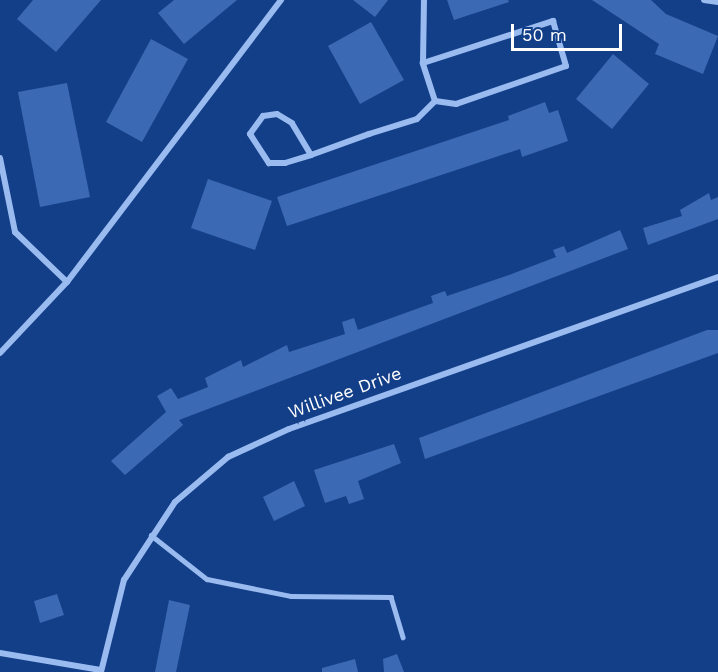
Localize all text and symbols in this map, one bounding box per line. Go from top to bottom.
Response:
scale bar [514,12,625,50]
text: 50 m [522,24,567,45]
street label: Willivee Drive [285,363,405,423]

